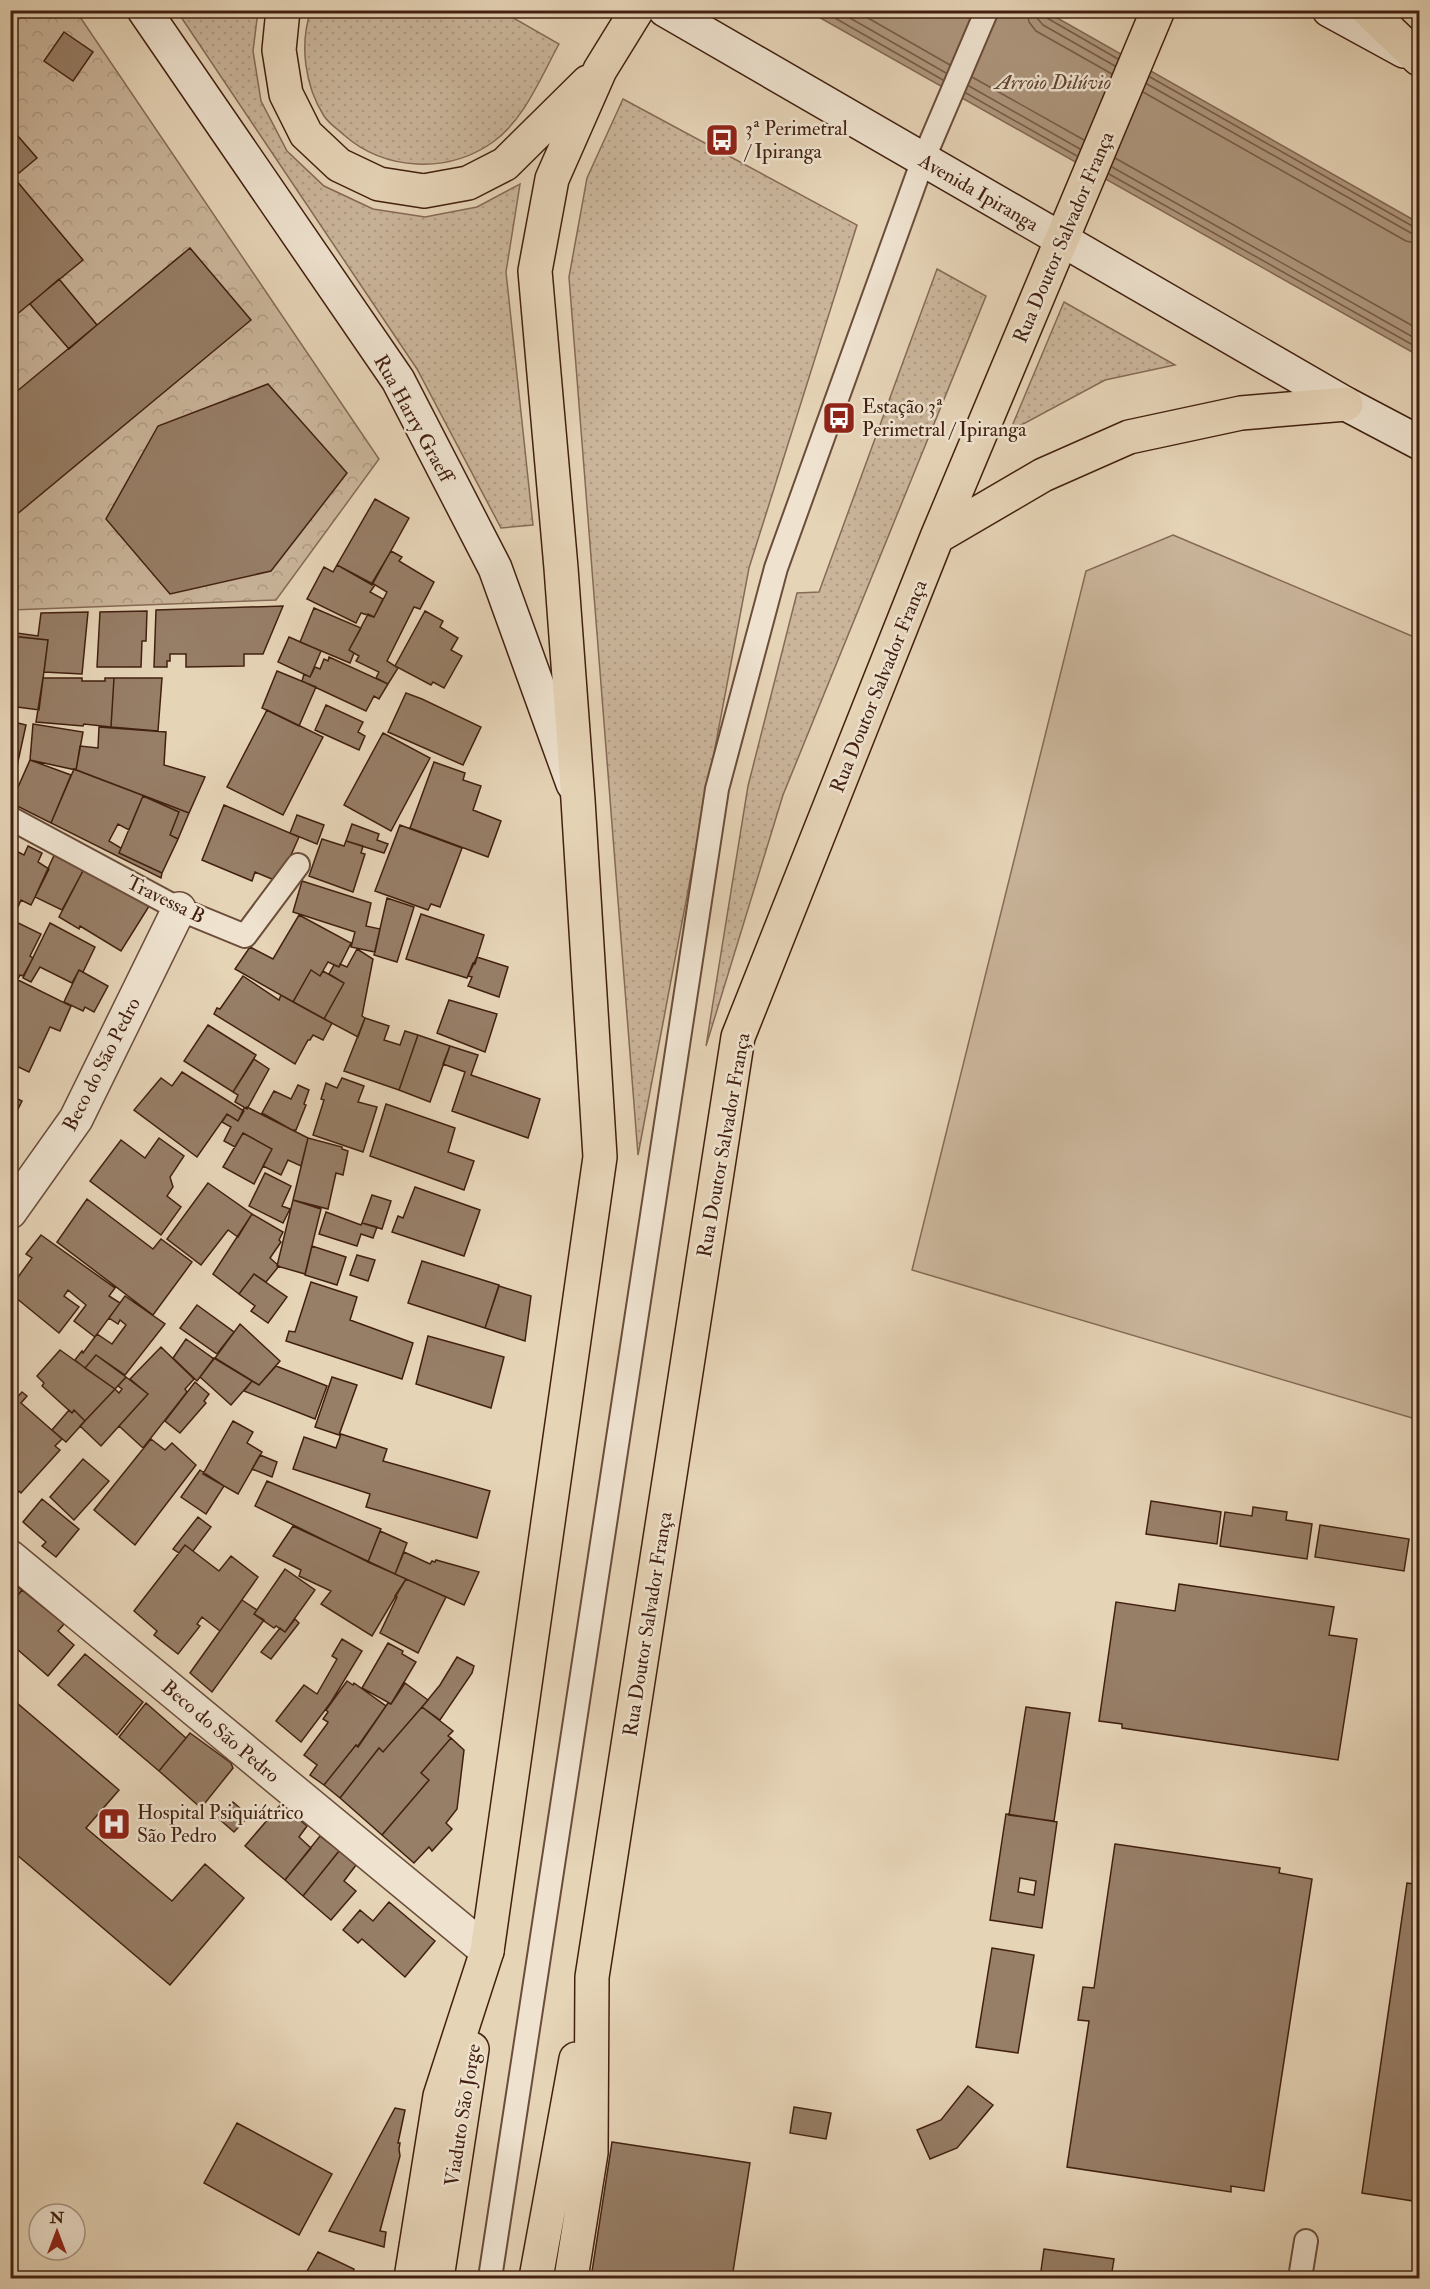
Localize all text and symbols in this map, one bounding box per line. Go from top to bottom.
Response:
water label: Arroio Dilúvio [993,69,1111,96]
place label: 3ª Perimetral / Ipiranga [743,116,848,165]
bus stop icon: 3ª Perimetral / Ipiranga [704,122,740,158]
street label: Rua Doutor Salvador França [1008,127,1120,347]
street label: Avenida Ipiranga [913,148,1044,238]
street label: Rua Harry Graeff [368,350,461,489]
place label: Estação 3ª Perimetral / Ipiranga [862,394,1027,443]
bus stop icon: Estação 3ª Perimetral / Ipiranga [821,400,857,436]
street label: Rua Doutor Salvador França [824,575,933,796]
street label: Travessa B [123,870,209,929]
street label: Beco do São Pedro [57,993,146,1135]
street label: Rua Doutor Salvador França [691,1030,756,1259]
street label: Rua Doutor Salvador França [617,1509,678,1738]
street label: Beco do São Pedro [157,1675,285,1788]
place label: Hospital Psiquiátrico São Pedro [137,1800,303,1848]
hospital icon: Hospital Psiquiátrico São Pedro [96,1806,132,1842]
street label: Viaduto São Jorge [439,2042,486,2188]
north arrow [27,2202,87,2262]
text: N [49,2208,65,2228]

